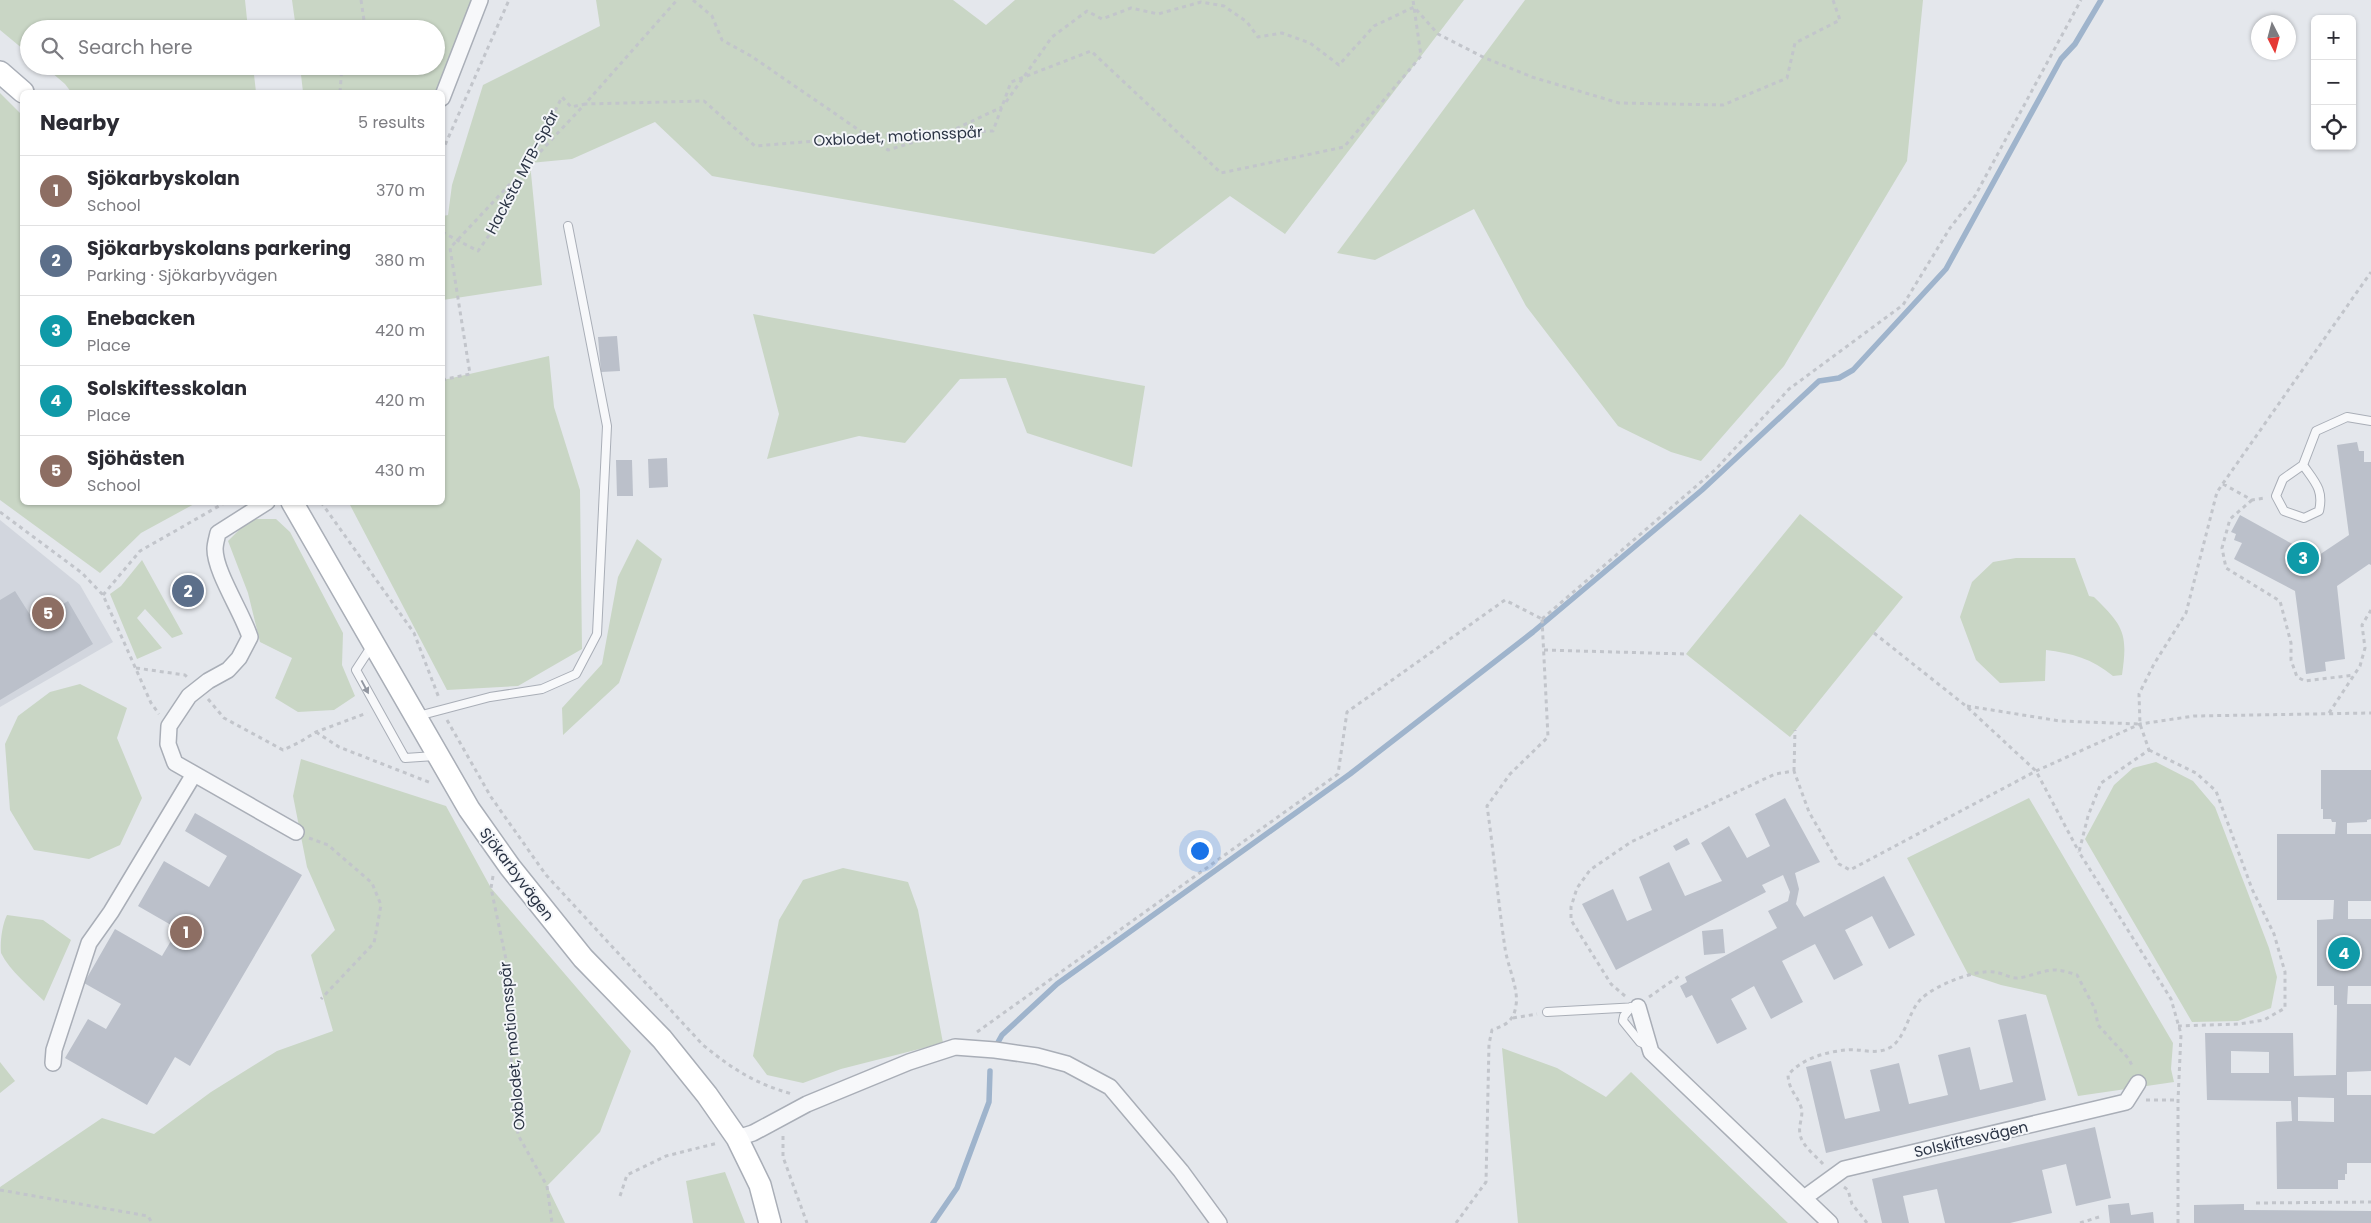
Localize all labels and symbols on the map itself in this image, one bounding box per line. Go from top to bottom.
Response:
north arrow [2251,15,2296,60]
street label: Hacksta MTB-Spår [480,106,564,238]
street label: Oxblodet, motionsspår [813,121,983,151]
pin: 3 [2287,539,2319,577]
pin: 2 [172,572,204,610]
pin: 5 [32,594,64,632]
one-way arrow [361,680,369,694]
street label: Sjökarbyvägen [475,823,559,925]
your location [1187,838,1213,864]
pin: 1 [170,913,202,951]
pin: 4 [2328,934,2360,972]
street label: Oxblodet, motionsspår [494,960,530,1131]
street label: Solskiftesvägen [1912,1116,2030,1162]

